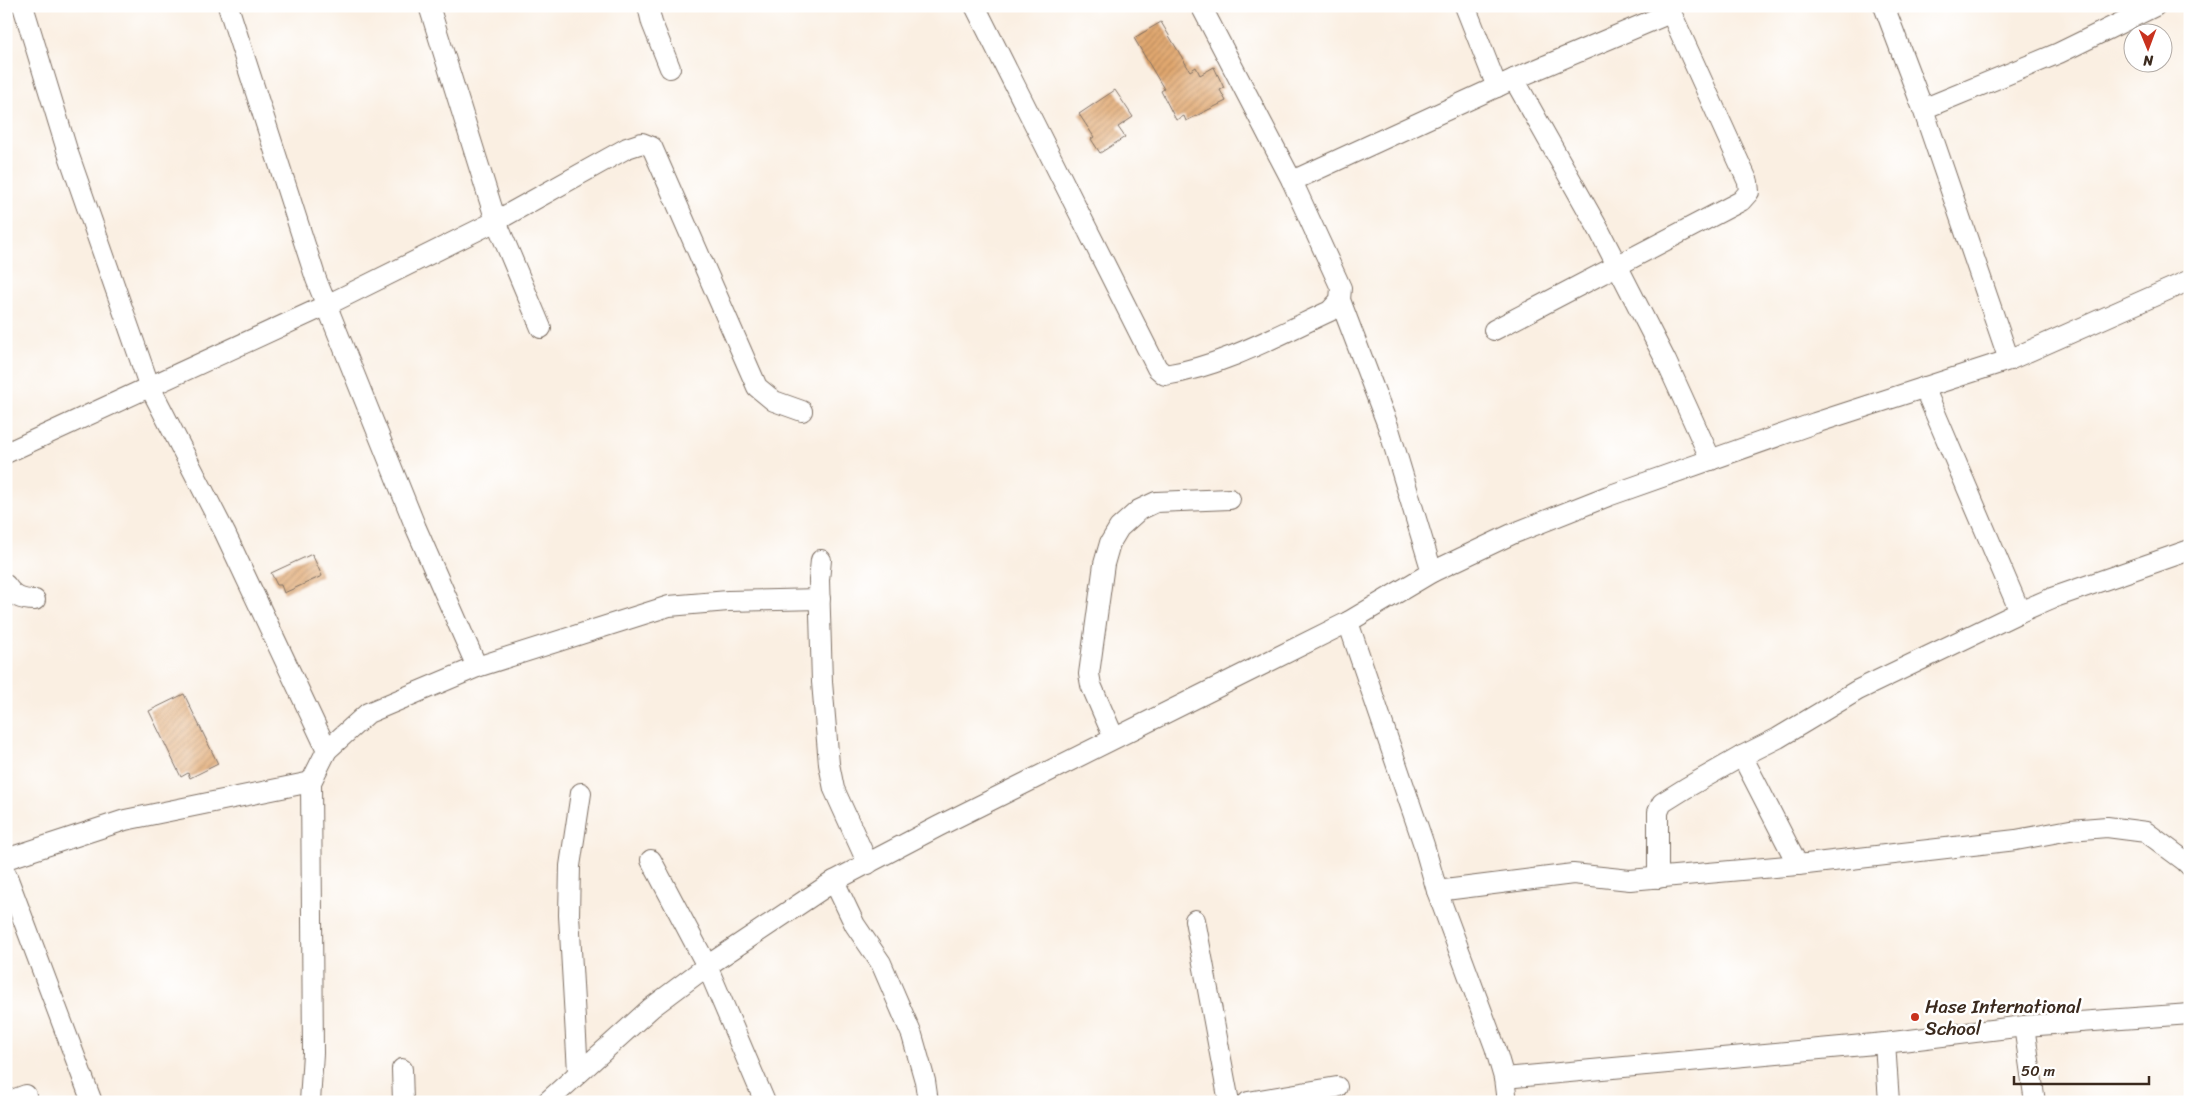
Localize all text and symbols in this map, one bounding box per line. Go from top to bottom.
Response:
north arrow [2124,22,2174,72]
text: N [2143,48,2154,73]
place label: Hase International School [1925,990,2082,1045]
marker: Hase International School [1909,1011,1921,1023]
scale bar [2014,1053,2148,1085]
text: 50 m [2021,1058,2056,1084]

